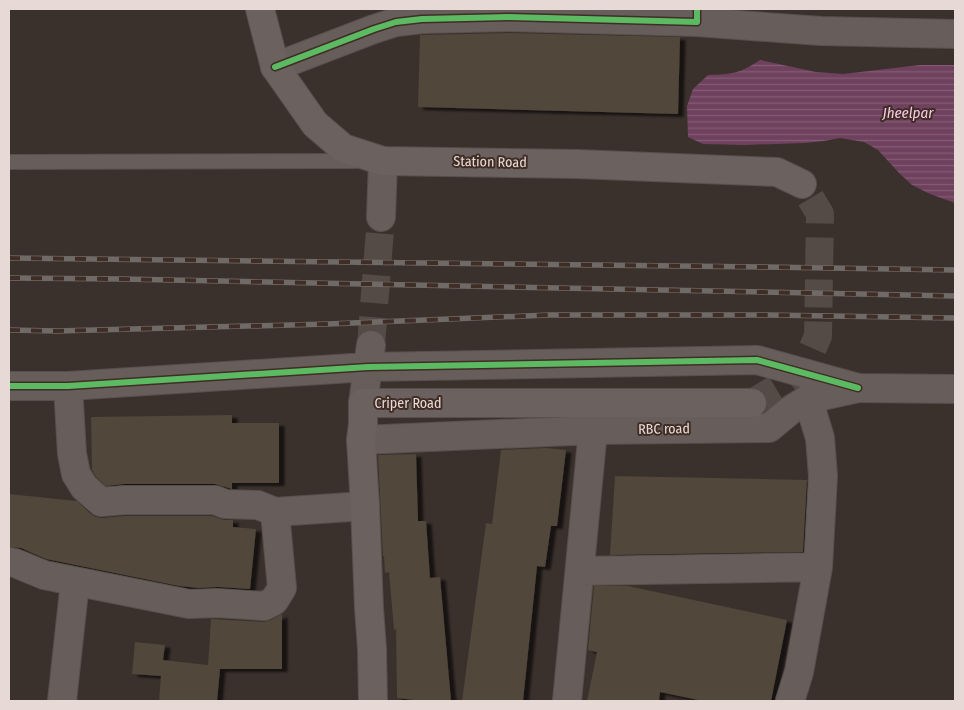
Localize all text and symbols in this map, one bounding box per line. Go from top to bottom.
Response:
water label: Jheelpar [882,104,934,122]
street label: Station Road [453,153,527,171]
street label: Criper Road [375,395,441,412]
street label: RBC road [638,420,690,438]

